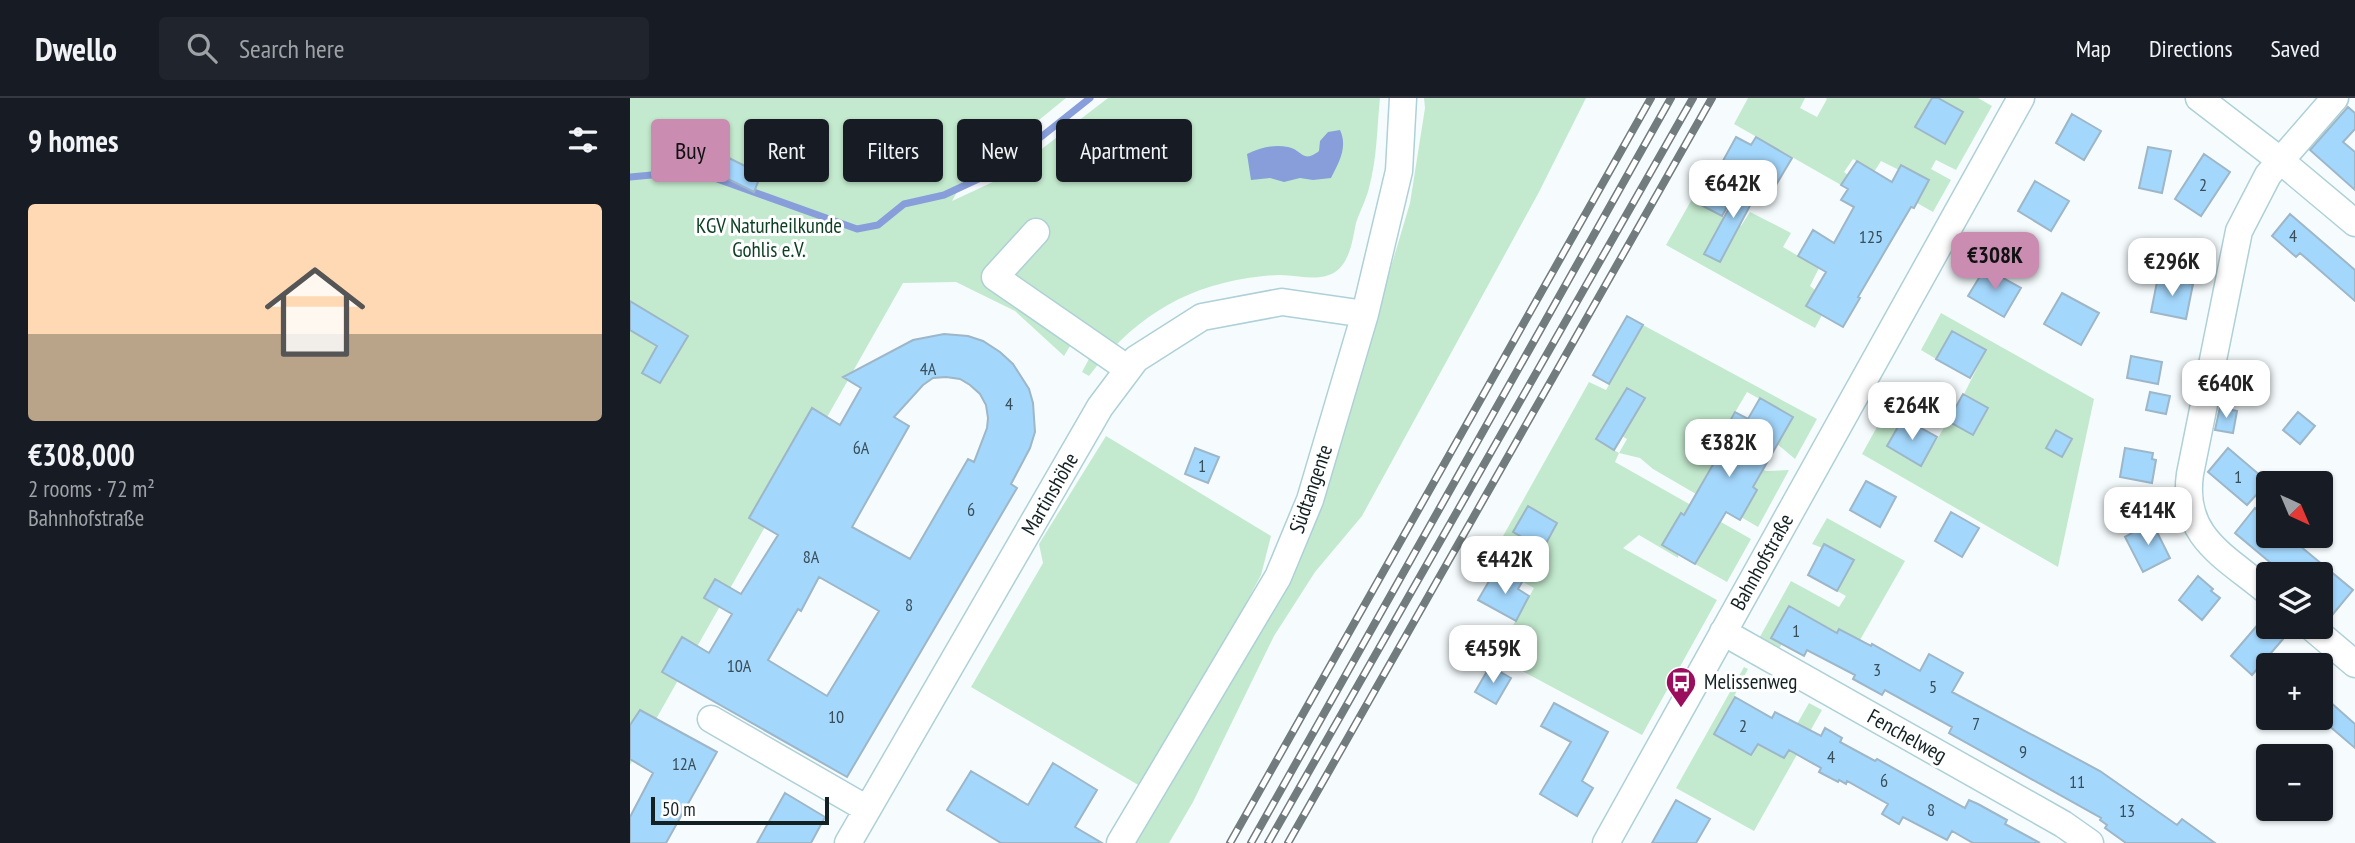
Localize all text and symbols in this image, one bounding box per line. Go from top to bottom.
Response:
search box [159,17,649,80]
text: Dwello [35,27,117,70]
icon: search [183,29,221,67]
text: Search here [239,32,345,65]
text: Map [2076,33,2111,64]
text: Directions [2149,33,2233,64]
text: Saved [2271,33,2320,64]
chip: Buy [651,119,730,182]
chip: Rent [744,119,829,182]
chip: Filters [843,119,943,182]
chip: New [957,119,1042,182]
chip: Apartment [1056,119,1192,182]
text: 9 homes [28,121,119,160]
icon: filters [564,121,602,159]
pin: €642K [1684,160,1782,220]
text: €642K [1705,168,1761,197]
house number: 2 [2199,173,2207,196]
park label: KGV Naturheilkunde Gohlis e.V. [696,212,842,263]
house number: 4 [2289,224,2297,247]
house number: 125 [1859,225,1883,248]
pin: €308K [1946,232,2044,292]
pin: €296K [2123,238,2221,298]
text: €308K [1967,240,2023,269]
text: €296K [2144,246,2200,275]
icon: home [252,249,378,375]
house number: 4A [920,357,937,380]
pin: €640K [2177,360,2275,420]
text: €640K [2198,368,2254,397]
pin: €264K [1863,382,1961,442]
text: €264K [1884,390,1940,419]
house number: 4 [1005,392,1013,415]
pin: €382K [1680,420,1778,479]
text: €382K [1701,427,1757,456]
text: €308,000 [28,435,135,474]
house number: 6A [853,436,870,459]
street label: Südtangente [1283,441,1338,537]
street label: Martinshöhe [1015,448,1084,540]
house number: 1 [1198,454,1206,477]
house number: 1 [2234,465,2242,488]
north arrow [2256,471,2333,548]
map controls [2256,471,2333,821]
text: 2 rooms · 72 m² [28,474,155,503]
pin: €414K [2099,488,2197,547]
text: €414K [2120,495,2176,524]
house number: 6 [967,498,975,521]
text: Bahnhofstraße [28,503,144,532]
street label: Bahnhofstraße [1724,509,1799,615]
pin: €442K [1456,536,1554,596]
text: €442K [1477,544,1533,573]
house number: 8A [803,545,820,568]
button: layers [2256,562,2333,639]
house number: 8 [905,593,913,616]
house number: 1 [1792,619,1800,642]
pin: €459K [1444,626,1542,685]
text: €459K [1465,633,1521,662]
button: + [2256,653,2333,730]
house number: 10A [727,654,752,677]
house number: 3 [1873,658,1881,681]
bus stop icon: Melissenweg [1664,665,1698,709]
place label: Melissenweg [1704,668,1797,695]
house number: 5 [1929,675,1937,698]
street label: Fenchelweg [1863,703,1952,768]
house number: 10 [828,705,844,728]
house number: 7 [1972,712,1980,735]
house number: 2 [1739,714,1747,737]
house number: 9 [2019,740,2027,763]
button: − [2256,744,2333,821]
house number: 4 [1827,745,1835,768]
house number: 12A [672,752,697,775]
house number: 6 [1880,769,1888,792]
house number: 11 [2069,770,2085,793]
scale bar [651,794,830,826]
text: 50 m [662,797,696,821]
house number: 8 [1927,798,1935,821]
house number: 13 [2119,799,2135,822]

